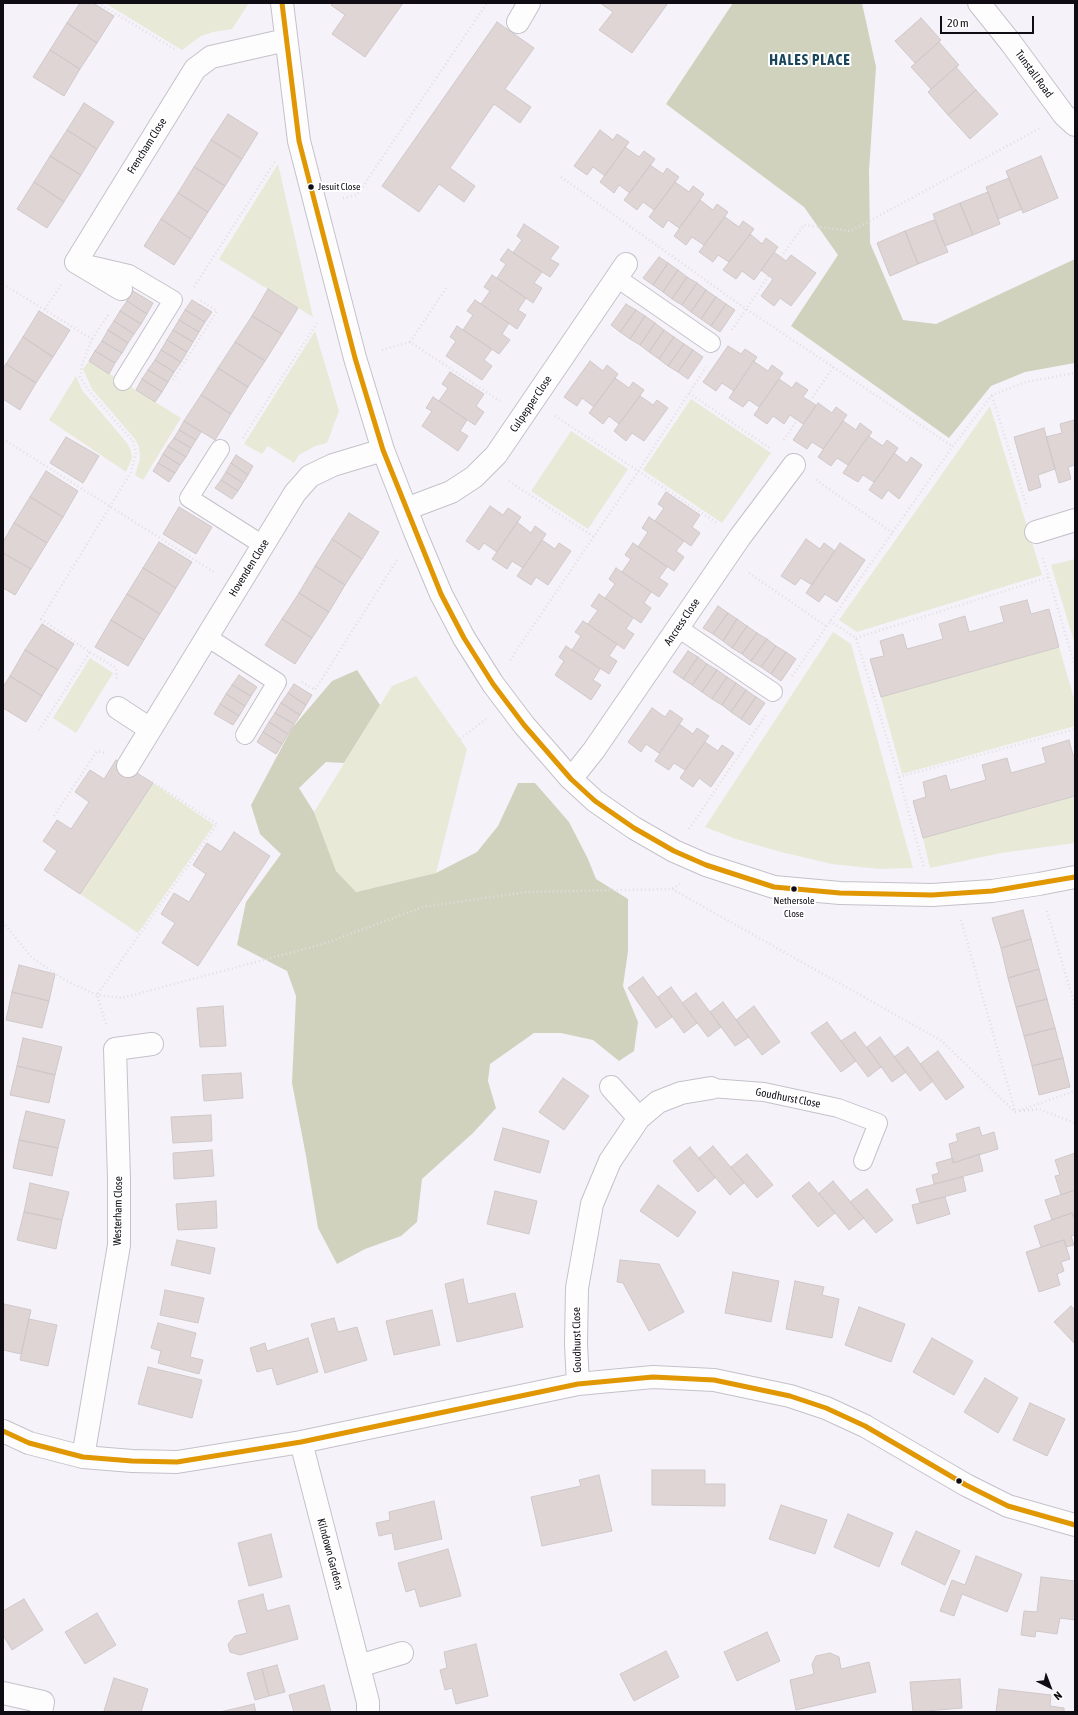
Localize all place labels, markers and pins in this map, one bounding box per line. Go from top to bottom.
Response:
place label: Jesuit Close [318,181,360,193]
marker: Jesuit Close [306,182,316,192]
marker: Nethersole Close [789,884,799,894]
place label: Nethersole Close [774,895,814,918]
unlabelled marker [954,1476,964,1486]

